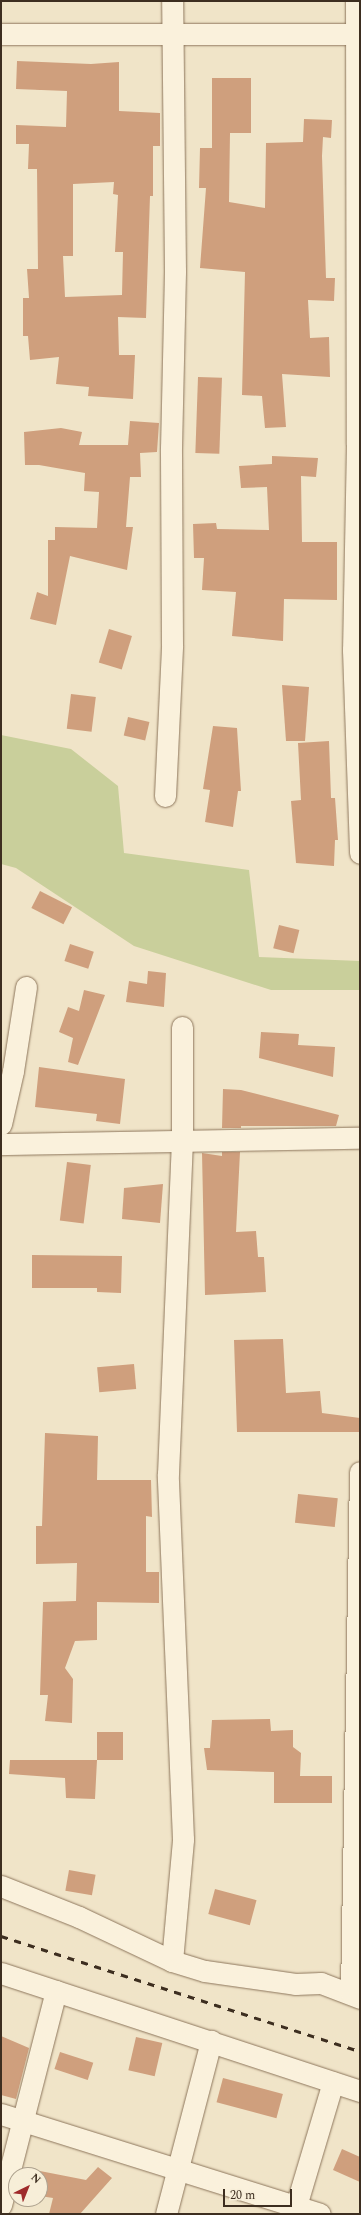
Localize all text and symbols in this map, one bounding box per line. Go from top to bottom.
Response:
north arrow [8,2167,48,2207]
text: N [27,2169,45,2188]
scale bar [225,2181,294,2207]
text: 20 m [230,2186,255,2205]

